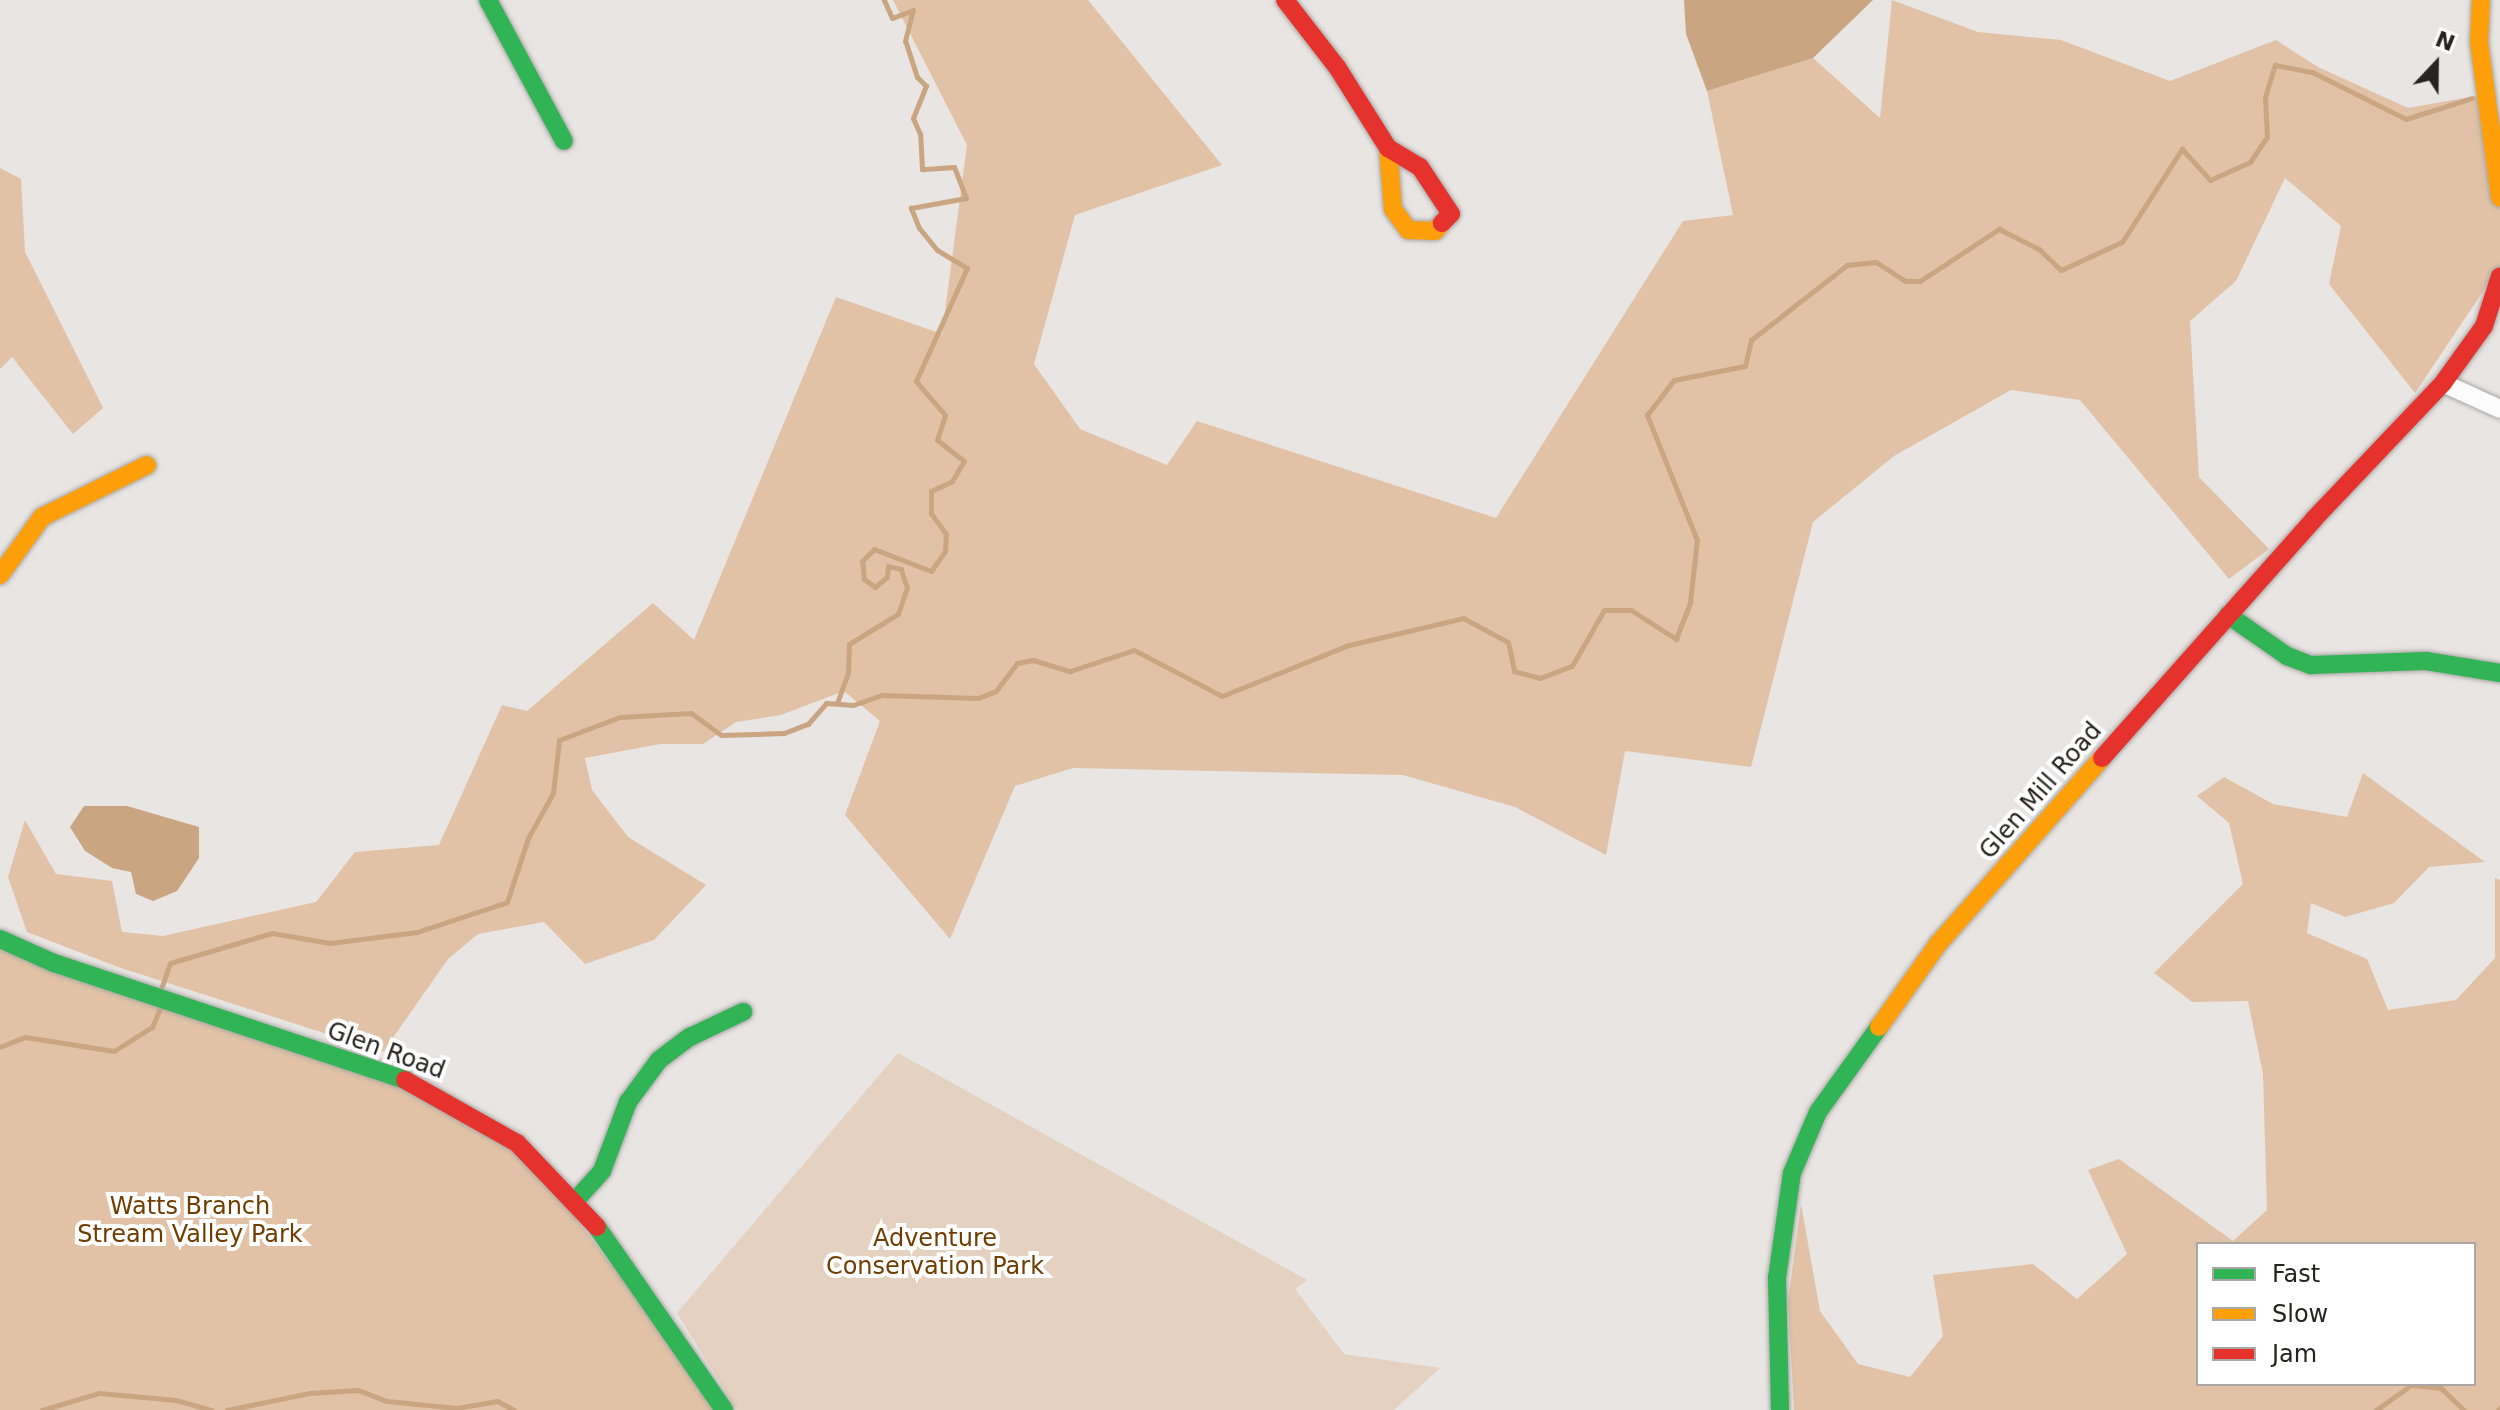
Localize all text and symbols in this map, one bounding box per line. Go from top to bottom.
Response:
north arrow [2396,24,2476,104]
text: N [2432,26,2458,56]
street label: Glen Mill Road [1974,717,2108,865]
street label: Glen Road [323,1016,449,1086]
park label: Watts Branch Stream Valley Park [77,1193,303,1249]
park label: Adventure Conservation Park [826,1225,1044,1281]
legend [2196,1242,2476,1386]
text: Fast [2272,1260,2320,1288]
text: Slow [2272,1300,2328,1328]
text: Jam [2272,1340,2317,1368]

